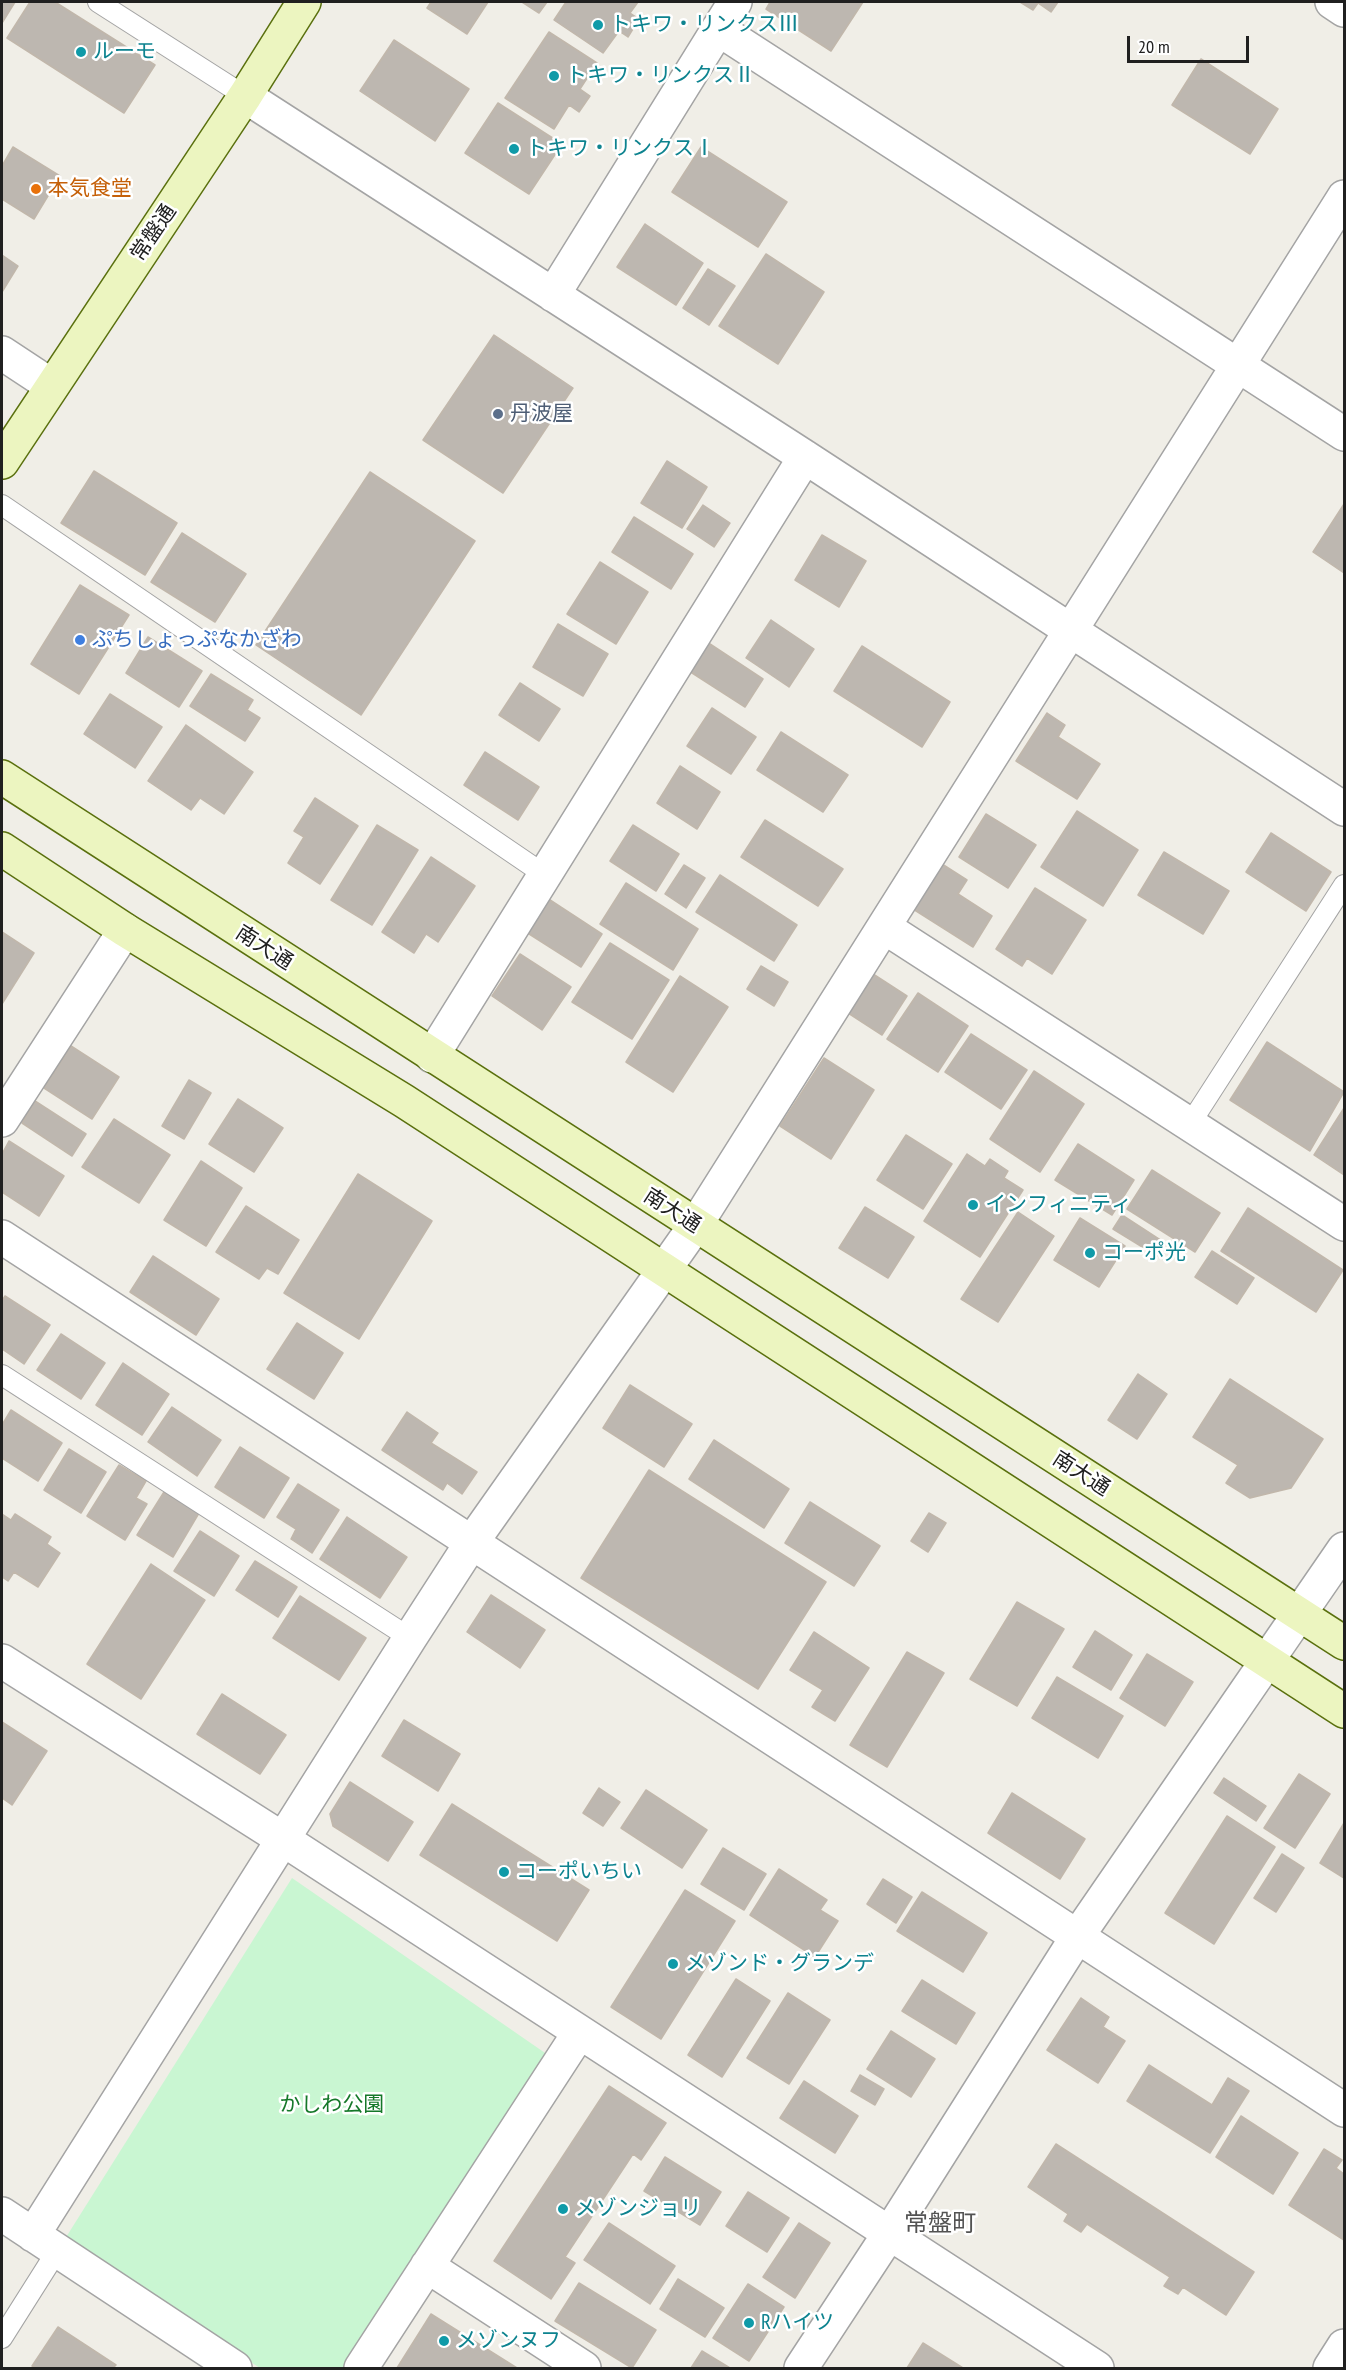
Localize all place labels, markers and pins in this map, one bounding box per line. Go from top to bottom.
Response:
place label: トキワ・リンクスⅢ [610,12,799,38]
marker: トキワ・リンクスⅢ [591,18,605,32]
place label: ルーモ [93,39,156,65]
marker: ルーモ [74,45,88,59]
place label: トキワ・リンクスⅡ [566,63,755,89]
marker: トキワ・リンクスⅡ [547,69,561,83]
place label: トキワ・リンクスⅠ [526,136,715,162]
marker: トキワ・リンクスⅠ [507,142,521,156]
place label: 本気食堂 [48,176,132,202]
marker: 本気食堂 [29,182,43,196]
place label: 丹波屋 [510,401,573,427]
marker: 丹波屋 [491,407,505,421]
place label: ぷちしょっぷなかざわ [92,627,302,653]
marker: ぷちしょっぷなかざわ [73,633,87,647]
place label: インフィニティ [985,1192,1132,1218]
marker: インフィニティ [966,1198,980,1212]
place label: コーポ光 [1102,1240,1186,1266]
marker: コーポ光 [1083,1246,1097,1260]
place label: コーポいちい [516,1859,642,1885]
marker: コーポいちい [497,1865,511,1879]
place label: メゾンド・グランデ [685,1951,874,1977]
marker: メゾンド・グランデ [666,1957,680,1971]
place label: メゾンジョリ [575,2196,701,2222]
marker: メゾンジョリ [556,2202,570,2216]
place label: Rハイツ [761,2310,834,2336]
marker: Rハイツ [742,2316,756,2330]
place label: メゾンヌフ [456,2328,561,2354]
marker: メゾンヌフ [437,2334,451,2348]

